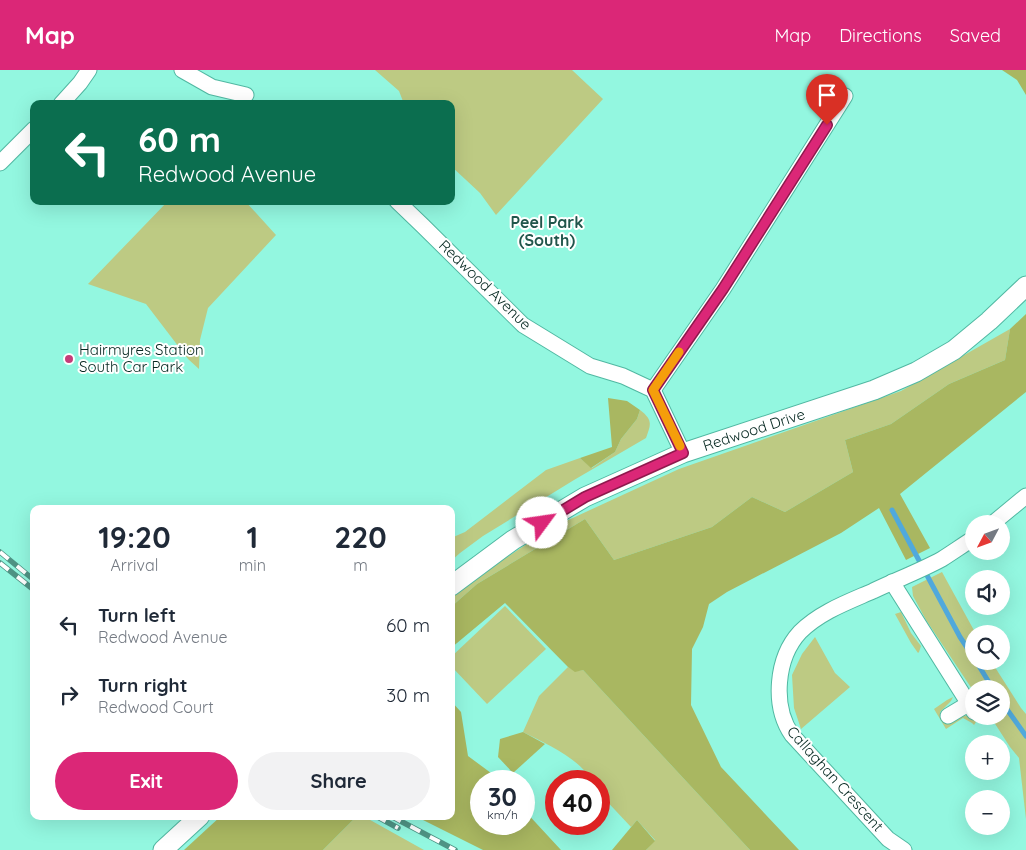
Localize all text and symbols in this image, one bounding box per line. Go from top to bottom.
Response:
text: Map [25,20,75,50]
text: Map [774,24,811,47]
text: Directions [839,24,922,47]
text: Saved [950,24,1001,47]
pin [806,74,848,125]
icon: arrive [813,81,841,109]
text: 60 m [138,117,221,161]
icon: left [55,120,120,185]
text: Redwood Avenue [138,160,316,188]
district label: Peel Park (South) [511,212,583,250]
street label: Redwood Avenue [435,236,536,334]
place label: Hairmyres Station South Car Park [79,340,204,376]
marker: Hairmyres Station South Car Park [63,353,75,365]
street label: Redwood Drive [700,404,807,455]
position arrow [515,496,567,548]
north arrow [965,515,1010,560]
map controls [965,515,1010,835]
text: 19:20 [98,518,171,556]
text: 1 [247,518,258,556]
text: 220 [334,518,387,556]
text: Arrival [110,555,158,575]
text: min [239,555,266,575]
text: m [353,555,368,575]
button: sound [965,570,1010,615]
text: Turn left [98,603,176,627]
icon: left [55,611,83,639]
text: 60 m [386,613,430,637]
button: search [965,625,1010,670]
text: Redwood Avenue [98,627,228,647]
text: Turn right [98,673,187,697]
button: layers [965,680,1010,725]
icon: right [55,681,83,709]
text: 30 m [386,683,430,707]
text: Redwood Court [98,697,214,717]
street label: Callaghan Crescent [783,722,888,835]
button: + [965,735,1010,780]
button: Exit [55,752,238,810]
button: Share [248,752,430,810]
speed limit sign: 40 [545,770,610,835]
text: 30 [488,781,517,812]
button: − [965,790,1010,835]
text: km/h [487,807,518,822]

